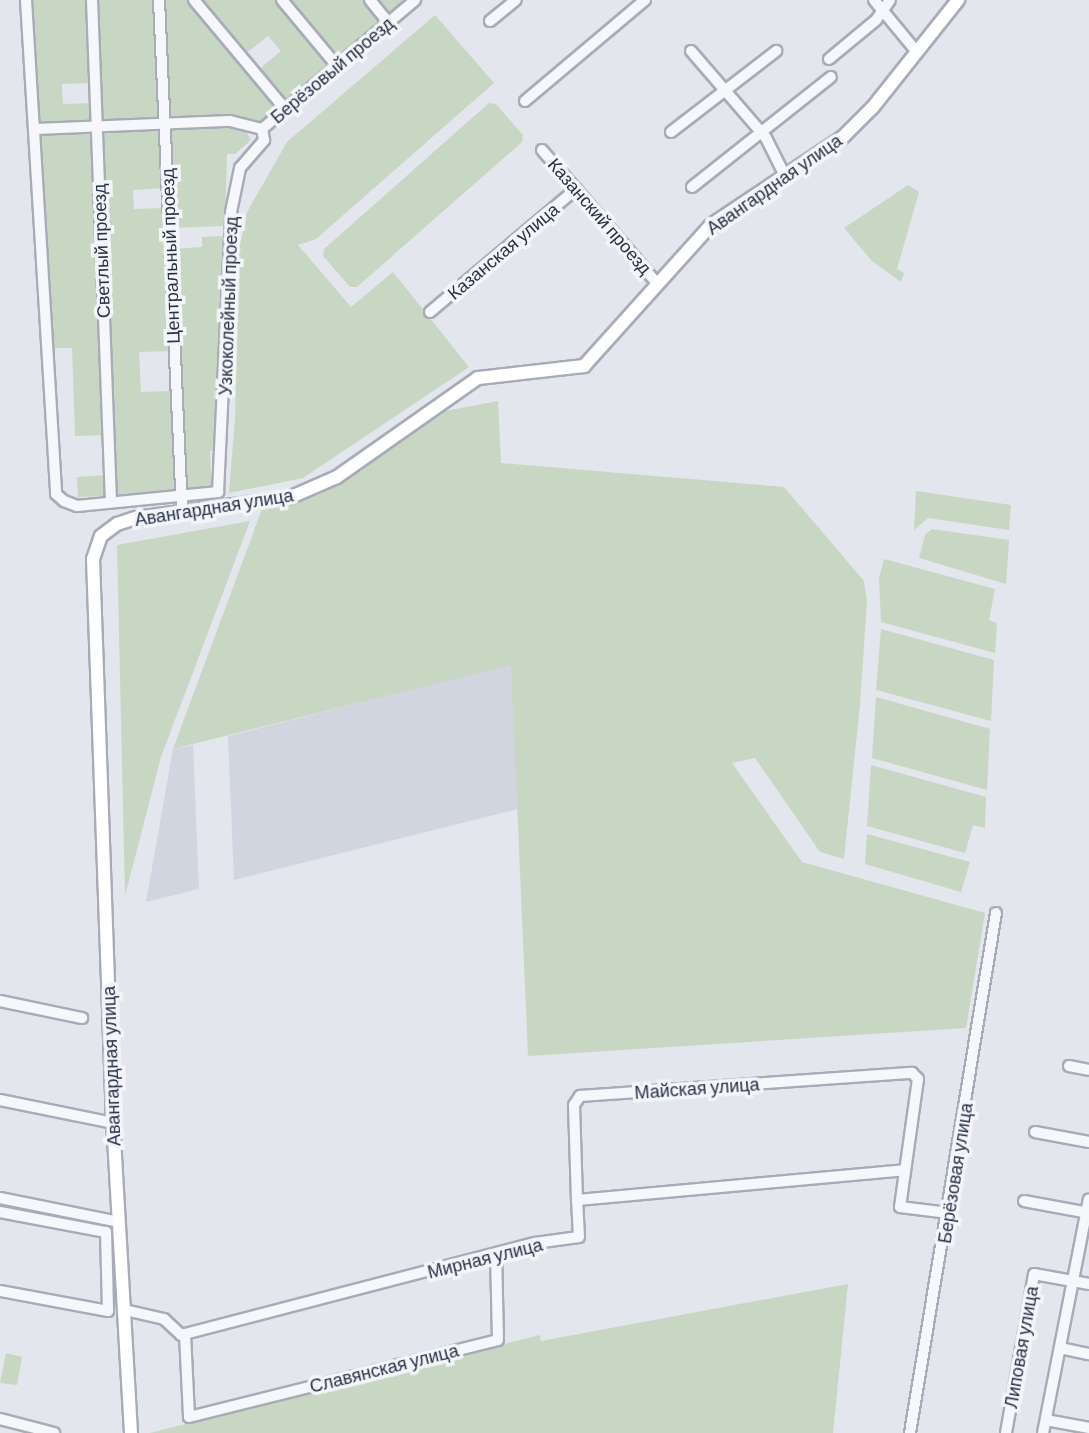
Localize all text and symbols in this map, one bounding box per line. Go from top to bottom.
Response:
street label: Берёзовый проезд [266,12,398,128]
street label: Авангардная улица [702,129,846,239]
street label: Казанский проезд [544,154,656,278]
street label: Центральный проезд [156,168,184,344]
street label: Светлый проезд [88,183,114,319]
street label: Казанская улица [443,198,563,304]
street label: Узкоколейный проезд [214,216,242,396]
street label: Авангардная улица [133,484,295,530]
street label: Авангардная улица [97,985,125,1147]
street label: Майская улица [634,1073,760,1103]
street label: Берёзовая улица [933,1101,977,1245]
street label: Мирная улица [425,1233,545,1283]
street label: Липовая улица [1000,1284,1042,1410]
street label: Славянская улица [307,1339,461,1397]

